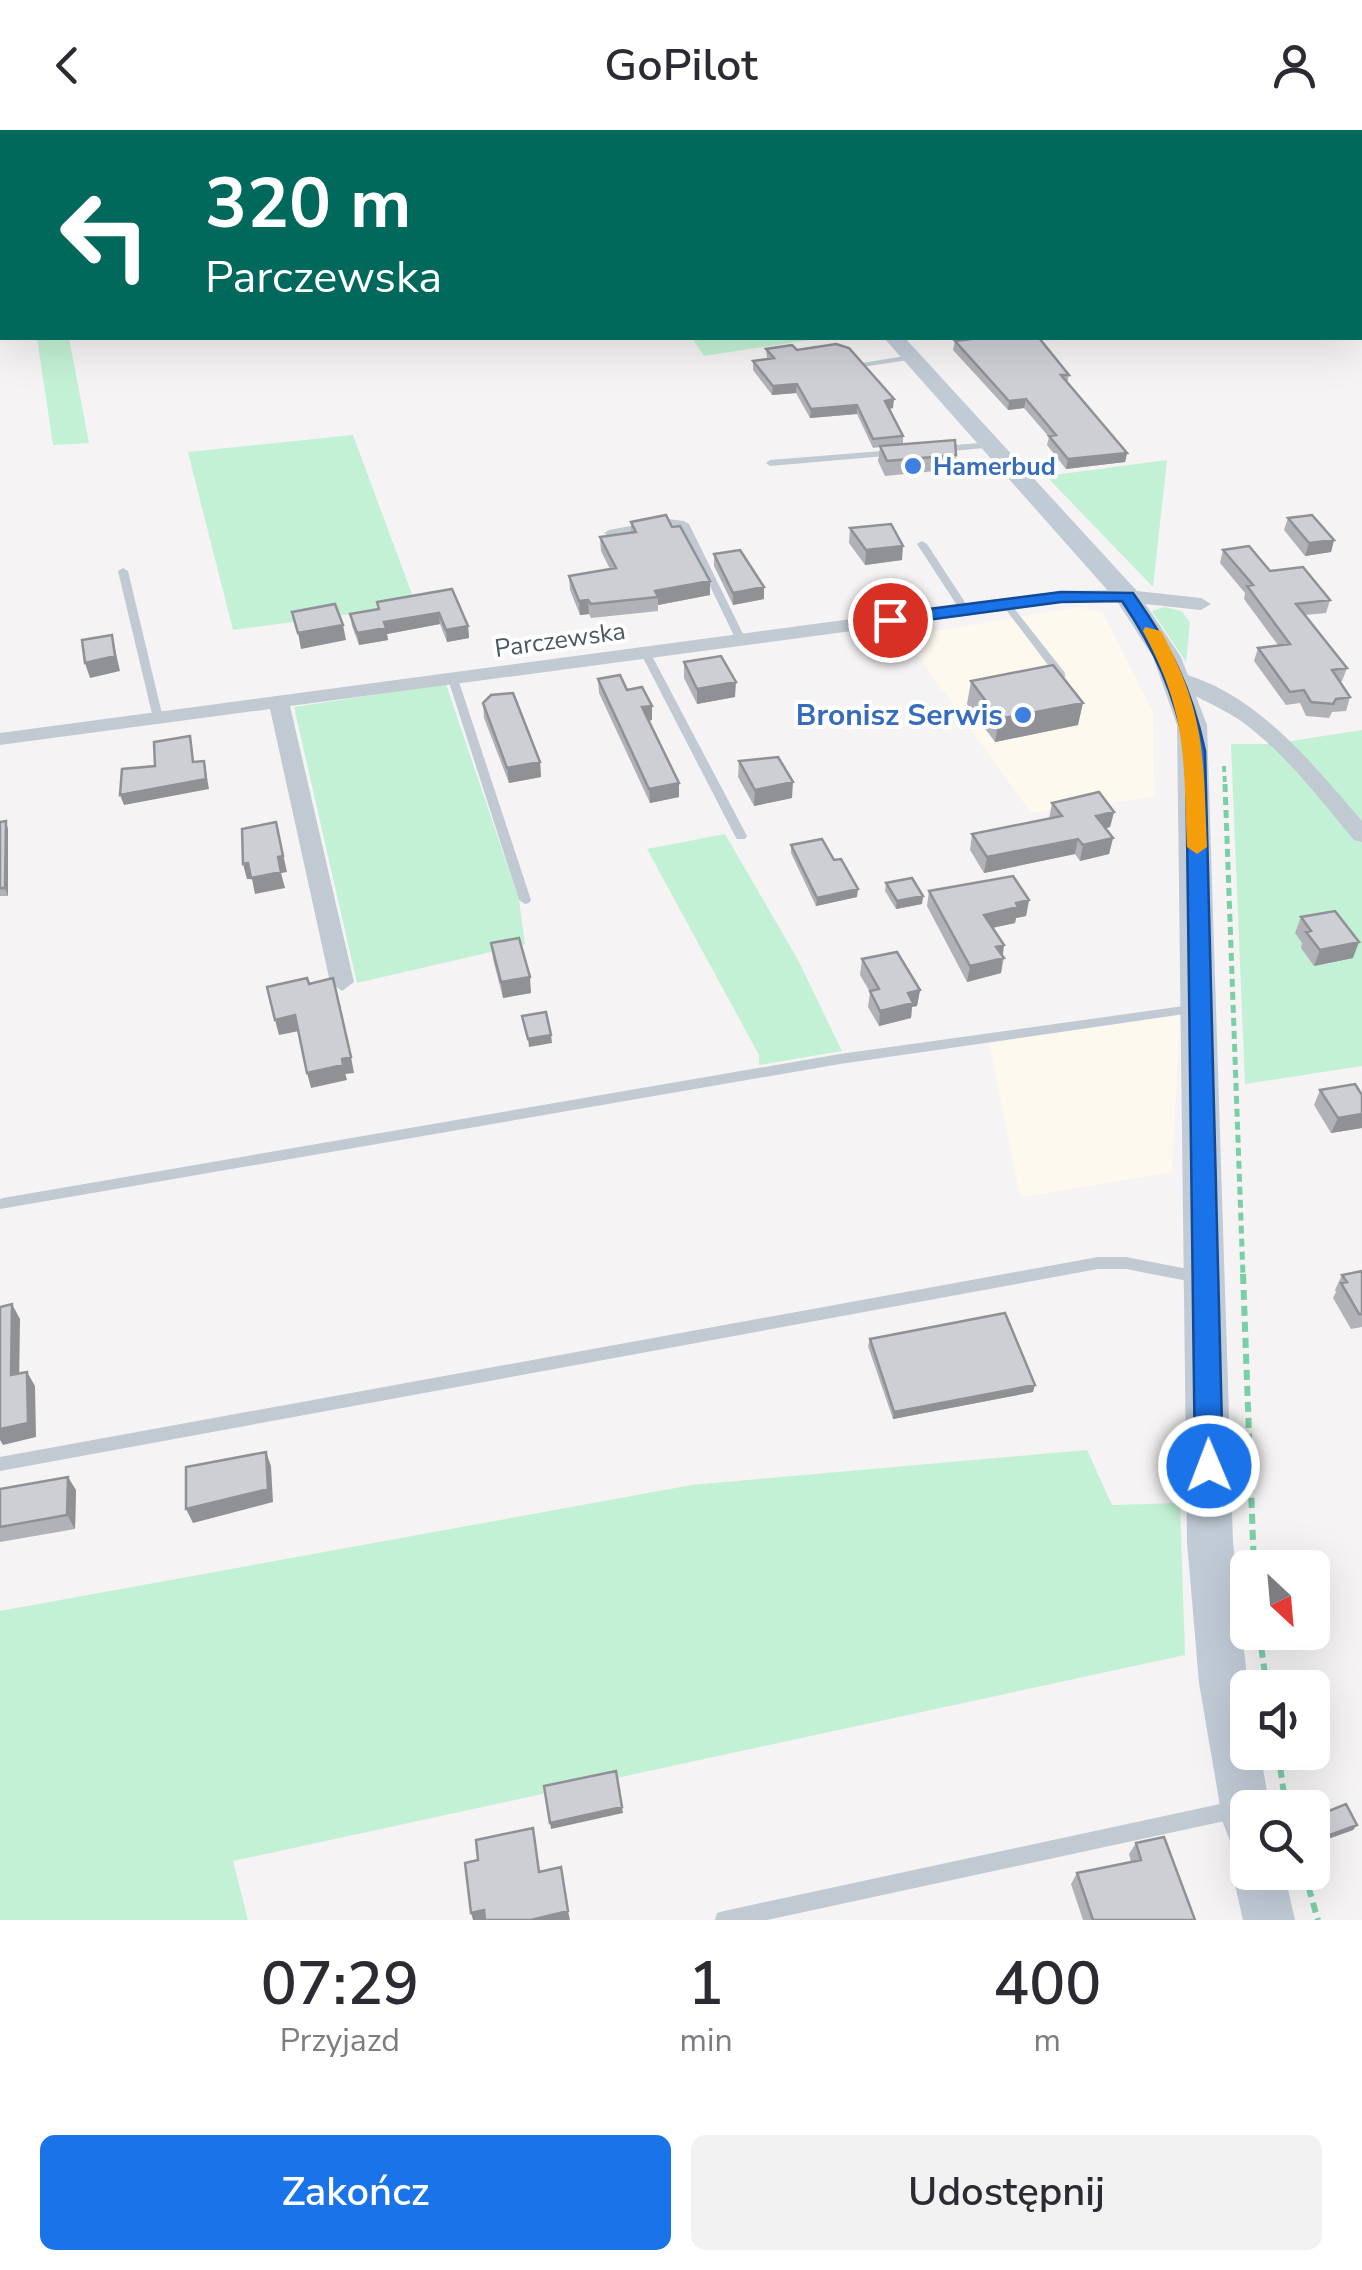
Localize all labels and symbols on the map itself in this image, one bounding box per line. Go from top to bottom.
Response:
place label: Hamerbud [933,450,1056,484]
marker: Hamerbud [902,455,924,477]
pin [848,578,933,663]
street label: Parczewska [493,614,628,666]
place label: Bronisz Serwis [796,695,1003,736]
marker: Bronisz Serwis [1012,704,1034,726]
position arrow [1157,1414,1261,1518]
north arrow [1230,1550,1330,1650]

